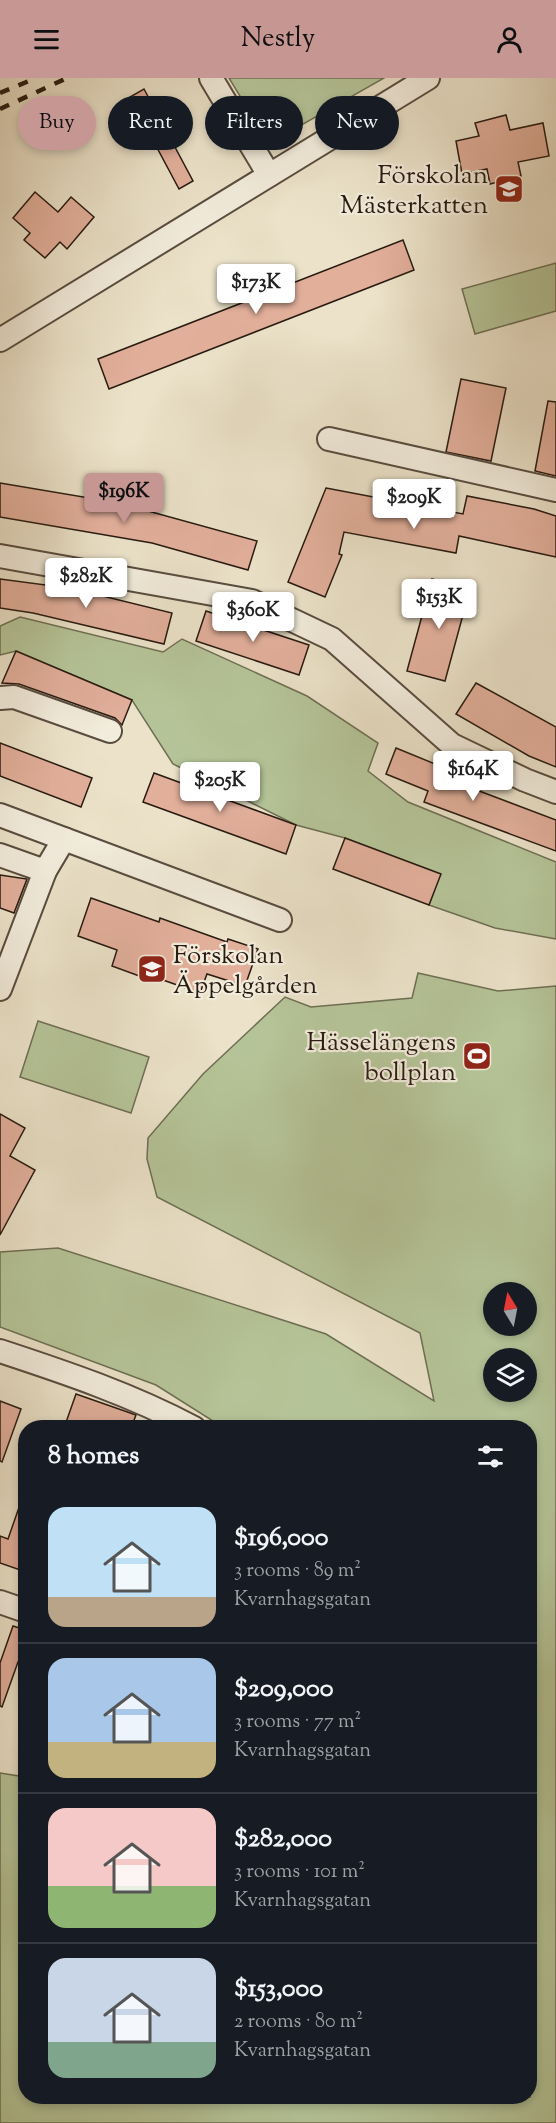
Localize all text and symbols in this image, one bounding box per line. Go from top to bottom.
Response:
text: Nestly [241,20,315,59]
icon: menu [30,23,63,56]
icon: person [493,23,526,56]
chip: Buy [18,96,96,150]
chip: Rent [108,96,193,150]
chip: Filters [205,96,303,150]
chip: New [315,96,399,150]
place label: Förskolan Mästerkatten [340,158,488,225]
school or university icon: Förskolan Mästerkatten [493,173,525,205]
pin: $173K [214,264,298,315]
text: $173K [231,269,281,298]
pin: $196K [82,473,166,524]
text: $196K [98,478,150,507]
pin: $209K [372,479,456,530]
text: $209K [387,484,441,513]
pin: $282K [44,558,128,609]
text: $282K [59,563,113,592]
pin: $153K [397,579,481,630]
text: $153K [416,584,462,613]
pin: $360K [211,592,295,643]
text: $360K [226,597,280,626]
pin: $164K [431,751,515,802]
text: $164K [447,756,499,785]
pin: $205K [178,762,262,813]
text: $205K [194,767,246,796]
place label: Förskolan Äppelgården [173,938,317,1005]
school or university icon: Förskolan Äppelgården [136,953,168,985]
place label: Hässelängens bollplan [306,1025,456,1092]
sports icon: Hässelängens bollplan [461,1040,493,1072]
north arrow [483,1282,537,1336]
map controls [483,1282,537,1402]
button: layers [483,1348,537,1402]
text: 8 homes [48,1438,139,1475]
icon: filters [474,1440,507,1473]
text: $196,000 [234,1520,329,1557]
icon: home [96,1531,168,1603]
text: 3 rooms · 89 m² [234,1557,361,1586]
text: Kvarnhagsgatan [234,1586,371,1615]
text: $209,000 [234,1671,333,1708]
icon: home [96,1682,168,1754]
text: 3 rooms · 77 m² [234,1708,361,1737]
text: Kvarnhagsgatan [234,1737,371,1766]
text: $282,000 [234,1821,332,1858]
icon: home [96,1832,168,1904]
text: 3 rooms · 101 m² [234,1858,365,1887]
text: Kvarnhagsgatan [234,1887,371,1916]
text: $153,000 [234,1971,323,2008]
icon: home [96,1982,168,2054]
text: 2 rooms · 80 m² [234,2008,363,2037]
text: Kvarnhagsgatan [234,2037,371,2066]

